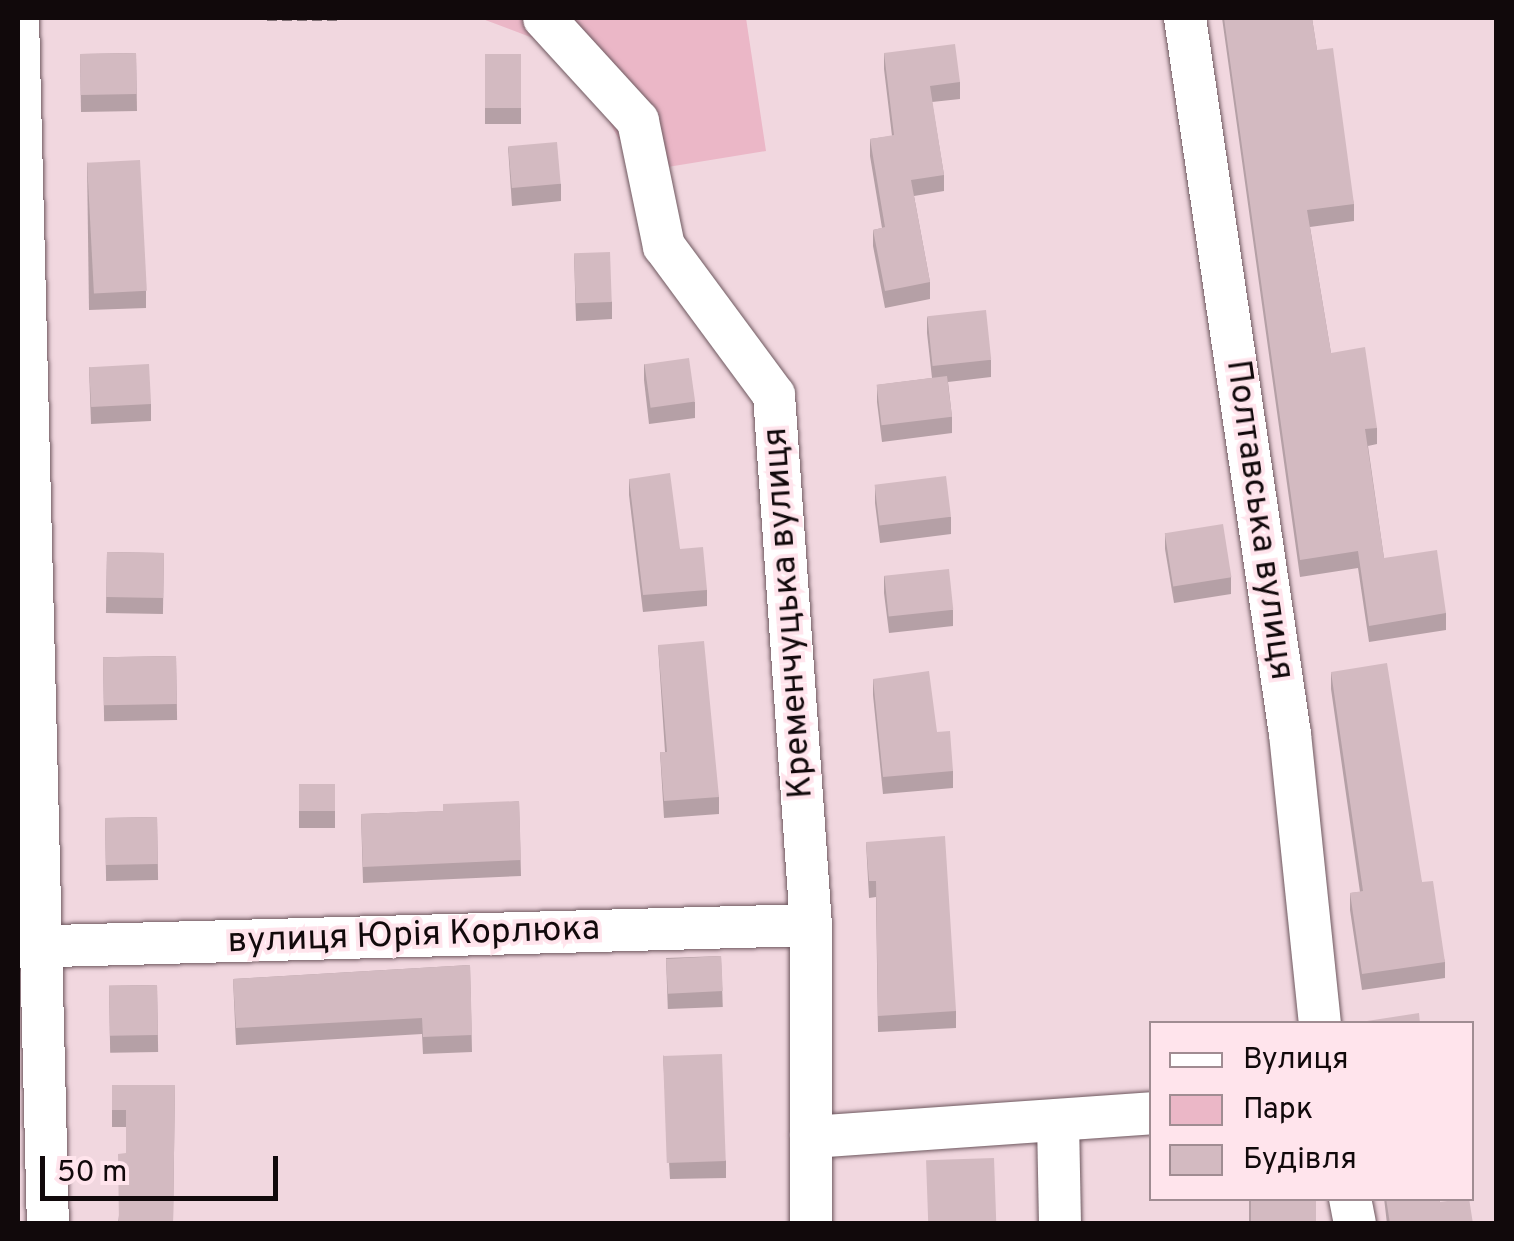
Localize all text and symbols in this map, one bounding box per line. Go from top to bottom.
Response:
street label: Полтавська вулиця [1216,357,1302,683]
street label: Кременчуцька вулиця [755,426,823,800]
street label: вулиця Юрія Корлюка [227,909,601,963]
legend [1149,1021,1474,1201]
text: Вулиця [1243,1042,1349,1079]
text: Парк [1243,1092,1313,1129]
scale bar [45,1136,282,1198]
text: Будівля [1243,1142,1357,1179]
text: 50 m [57,1155,127,1192]

